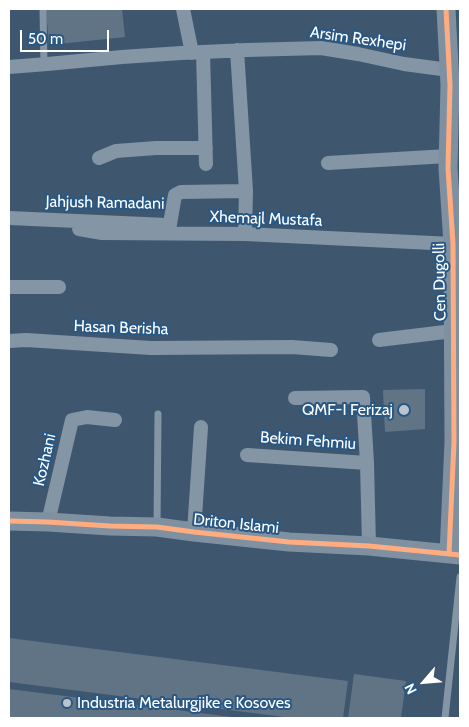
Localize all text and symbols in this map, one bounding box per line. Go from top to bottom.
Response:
scale bar [22,20,111,52]
street label: Arsim Rexhepi [309,23,407,55]
text: 50 m [28,30,63,48]
street label: Jahjush Ramadani [45,192,165,214]
street label: Xhemajl Mustafa [209,207,323,231]
street label: Cen Dugolli [430,243,450,321]
street label: Hasan Berisha [73,317,169,339]
place label: QMF-I Ferizaj [302,400,393,420]
marker: QMF-I Ferizaj [397,403,411,417]
street label: Bekim Fehmiu [259,428,357,454]
street label: Kozhani [30,432,60,488]
street label: Driton Islami [192,510,280,538]
north arrow [399,657,449,707]
text: N [400,680,421,697]
place label: Industria Metalurgjike e Kosoves [77,693,291,713]
marker: Industria Metalurgjike e Kosoves [61,697,73,709]

